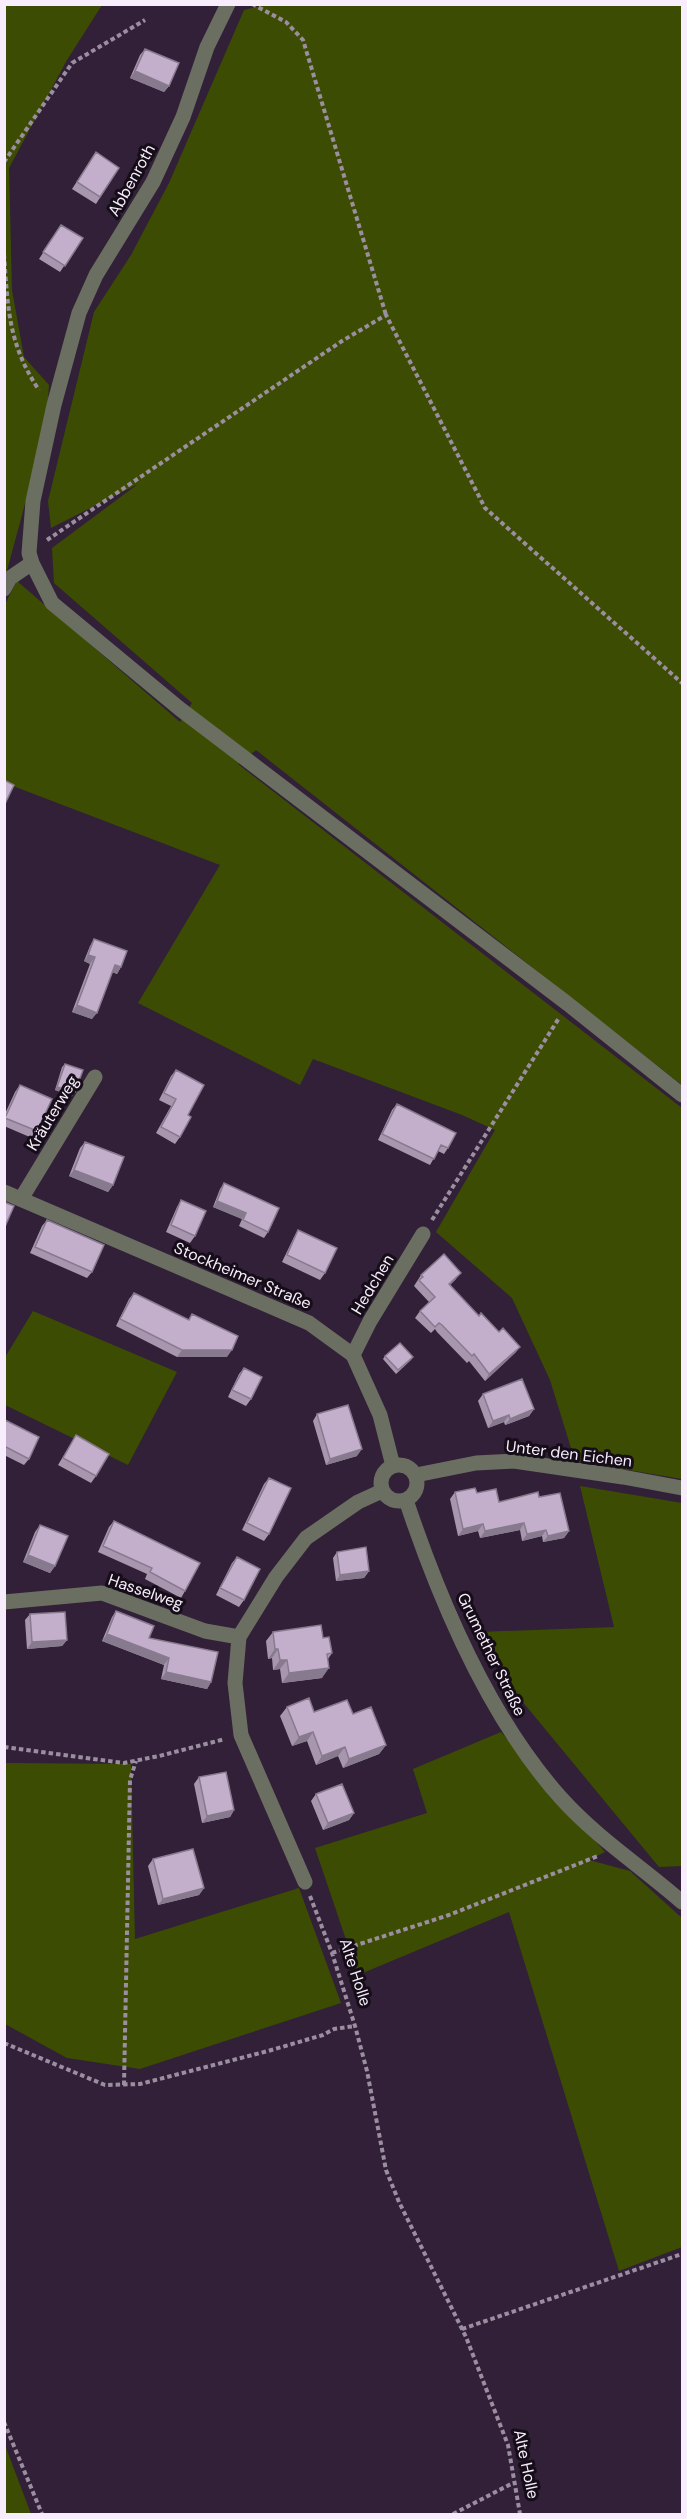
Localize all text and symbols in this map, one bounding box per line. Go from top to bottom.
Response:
street label: Abbenroth [103,141,160,220]
street label: Kräuterweg [22,1072,83,1155]
street label: Stockheimer Straße [171,1237,315,1314]
street label: Hedchen [346,1250,399,1318]
street label: Unter den Eichen [505,1435,633,1472]
street label: Hasselweg [105,1569,186,1614]
street label: Grumether Straße [453,1589,530,1719]
street label: Alte Holle [335,1936,376,2009]
street label: Alte Holle [509,2428,544,2501]

